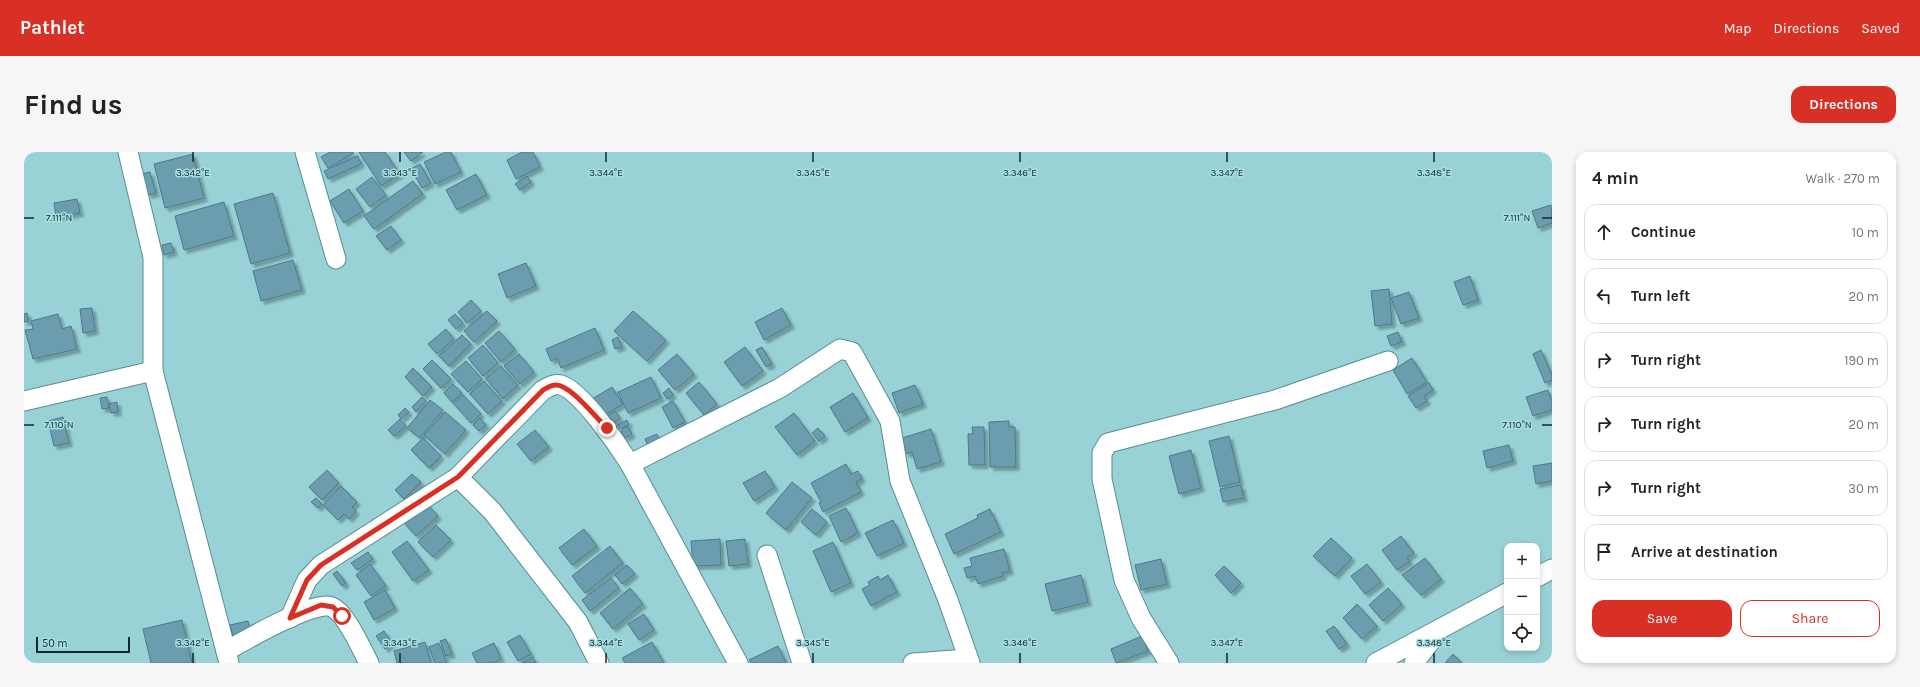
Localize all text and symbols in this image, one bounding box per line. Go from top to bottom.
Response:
text: Pathlet [20,17,85,39]
text: Map [1724,20,1752,37]
text: Directions [1774,20,1839,37]
text: Saved [1861,20,1900,37]
button: Directions [1791,86,1896,123]
text: Find us [24,88,123,121]
text: 3.342°E [176,167,210,179]
text: 3.343°E [383,167,417,179]
text: 3.344°E [589,167,623,179]
text: 3.345°E [796,167,830,179]
text: 3.346°E [1003,167,1037,179]
text: 3.347°E [1211,167,1243,179]
text: 3.348°E [1417,167,1451,179]
text: 4 min [1592,168,1639,188]
text: Walk · 270 m [1806,171,1880,186]
text: 7.111°N [46,212,72,224]
text: 7.111°N [1504,212,1530,224]
icon: ahead [1593,221,1615,243]
text: Continue [1631,223,1696,241]
text: 10 m [1852,225,1879,240]
icon: left [1593,285,1615,307]
text: Turn left [1631,287,1690,305]
text: 20 m [1849,289,1879,304]
icon: right [1593,349,1615,371]
text: Turn right [1631,351,1701,369]
text: 190 m [1844,353,1879,368]
icon: right [1593,413,1615,435]
text: Turn right [1631,415,1701,433]
text: 20 m [1849,417,1879,432]
text: 7.110°N [44,419,74,431]
route end [598,419,616,437]
text: 7.110°N [1502,419,1532,431]
icon: right [1593,477,1615,499]
text: Turn right [1631,479,1701,497]
text: 30 m [1848,481,1879,496]
icon: arrive [1593,541,1615,563]
map controls [1504,543,1540,651]
button: + [1504,543,1540,579]
text: Arrive at destination [1631,543,1778,561]
button: − [1504,579,1540,615]
button: Save [1592,600,1732,637]
button: Share [1740,600,1880,637]
route start [333,607,351,625]
button: locate [1504,615,1540,651]
scale bar [36,635,130,654]
text: 50 m [42,637,68,650]
text: 3.342°E [176,637,210,649]
text: 3.343°E [383,637,417,649]
text: 3.344°E [589,637,623,649]
text: 3.345°E [796,637,830,649]
text: 3.346°E [1003,637,1037,649]
text: 3.347°E [1211,637,1243,649]
text: 3.348°E [1417,637,1451,649]

